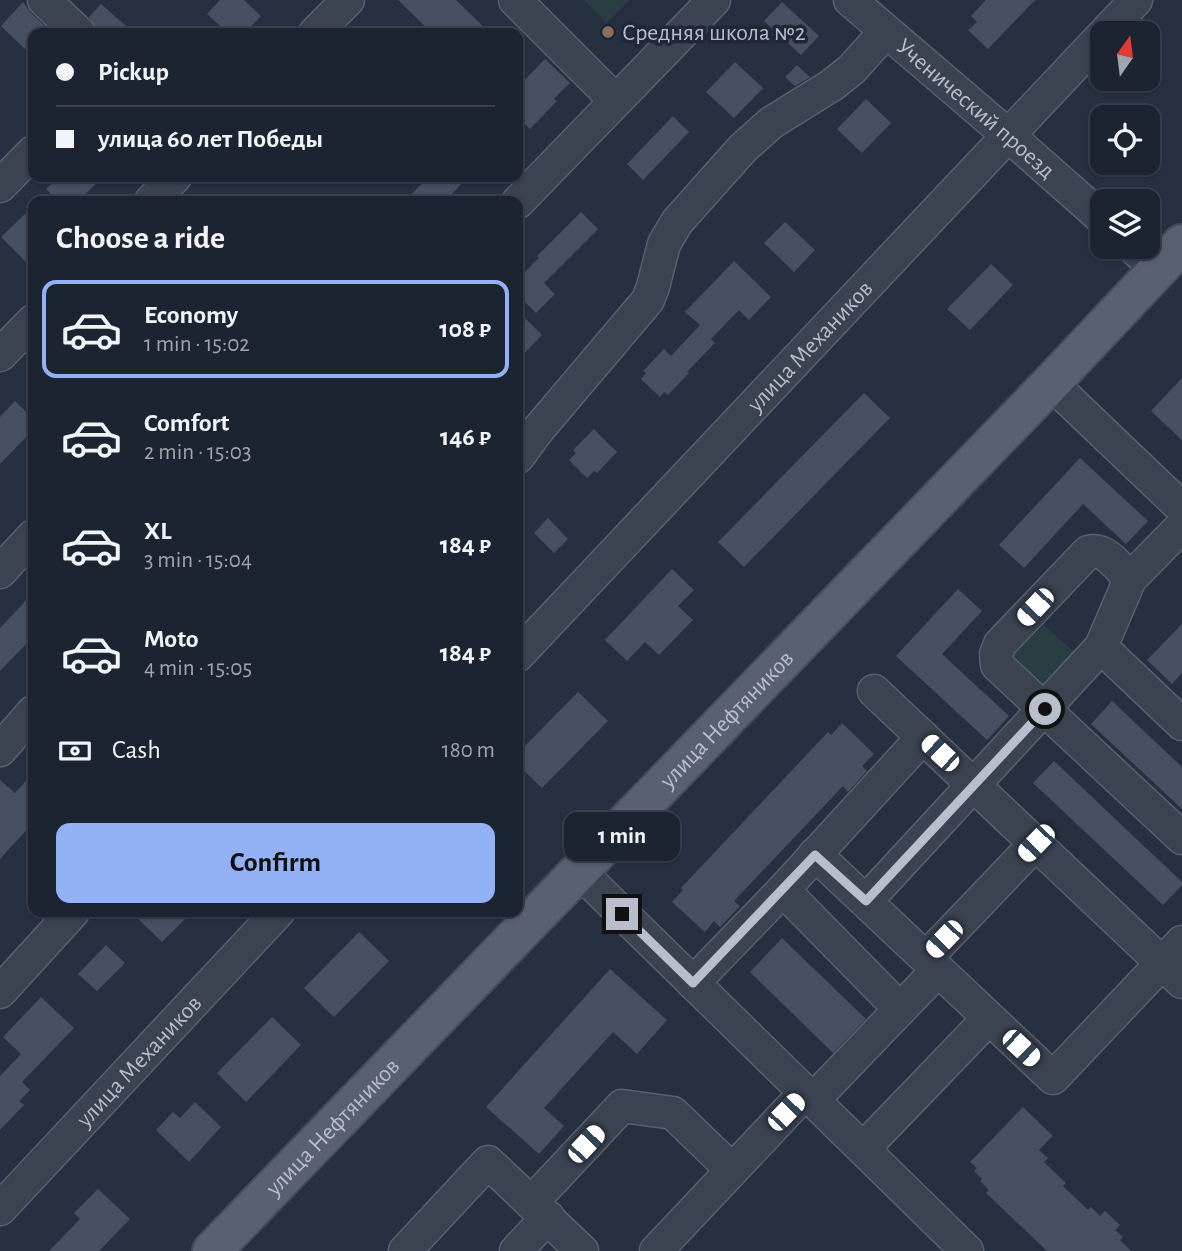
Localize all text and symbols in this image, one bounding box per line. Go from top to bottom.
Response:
place label: Средняя школа №2 [622,21,806,45]
north arrow [1090,21,1160,91]
map controls [1090,21,1160,259]
marker: Средняя школа №2 [600,24,616,40]
street label: Ученический проезд [891,34,1059,184]
text: Pickup [98,59,169,85]
button: locate [1090,105,1160,175]
text: улица 60 лет Победы [98,126,323,152]
button: layers [1090,189,1160,259]
text: Choose a ride [56,222,225,254]
street label: улица Механиков [742,276,878,418]
icon: car [60,298,123,361]
text: Economy [144,302,238,328]
text: 108 ₽ [439,316,491,342]
text: 1 min · 15:02 [144,333,250,356]
icon: car [60,406,123,469]
text: Comfort [144,410,229,436]
text: 146 ₽ [440,424,491,450]
text: 2 min · 15:03 [144,441,251,464]
icon: car [60,514,123,577]
text: XL [144,518,171,544]
text: 184 ₽ [440,532,491,558]
text: 3 min · 15:04 [144,549,252,572]
car [1013,584,1058,630]
icon: car [60,622,123,685]
text: Moto [144,626,199,652]
text: 184 ₽ [440,640,491,666]
street label: улица Нефтяников [655,646,798,794]
text: 4 min · 15:05 [144,657,252,680]
route start [1029,693,1061,725]
car [918,731,963,775]
icon: cash [56,732,94,770]
text: Cash [112,737,161,763]
text: 180 m [442,739,495,762]
callout: 1 min [564,813,680,862]
car [1014,821,1059,865]
button: Confirm [56,823,495,903]
text: 1 min [598,825,646,848]
route end [606,898,638,930]
car [922,917,967,961]
street label: улица Механиков [72,991,206,1133]
car [999,1026,1044,1070]
street label: улица Нефтяников [261,1054,404,1201]
car [764,1090,809,1134]
car [564,1121,609,1167]

